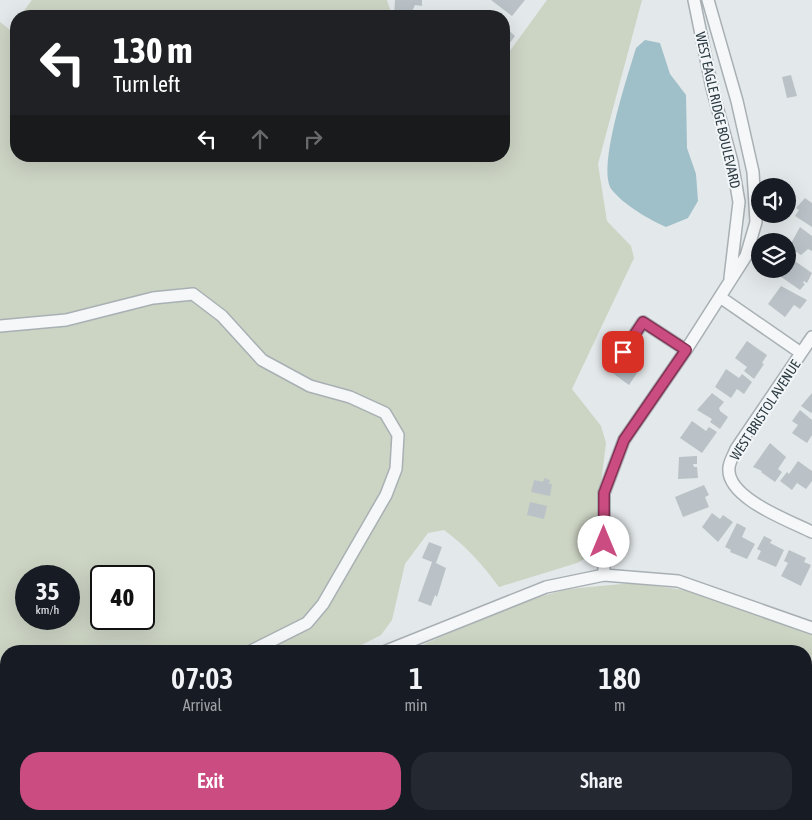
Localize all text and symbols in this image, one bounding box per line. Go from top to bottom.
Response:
icon: left [30,30,95,95]
text: 130 m [113,30,192,70]
street label: WEST EAGLE RIDGE BOULEVARD [692,30,744,190]
text: Turn left [113,71,180,97]
icon: left [193,125,221,153]
icon: ahead [246,125,274,153]
icon: right [299,125,327,153]
map controls [751,178,796,278]
button: sound [751,178,796,223]
button: layers [751,233,796,278]
pin [602,331,644,373]
icon: arrive [609,338,637,366]
street label: WEST BRISTOL AVENUE [727,357,803,463]
position arrow [577,515,629,567]
speed limit sign: 40 [90,565,155,630]
text: 35 [36,577,59,605]
text: km/h [36,603,59,617]
text: 07:03 [171,661,233,695]
text: 1 [409,661,423,695]
text: 180 [599,661,641,695]
text: Arrival [183,696,222,714]
text: min [405,696,428,714]
text: m [614,696,626,714]
button: Exit [20,752,401,810]
button: Share [411,752,792,810]

